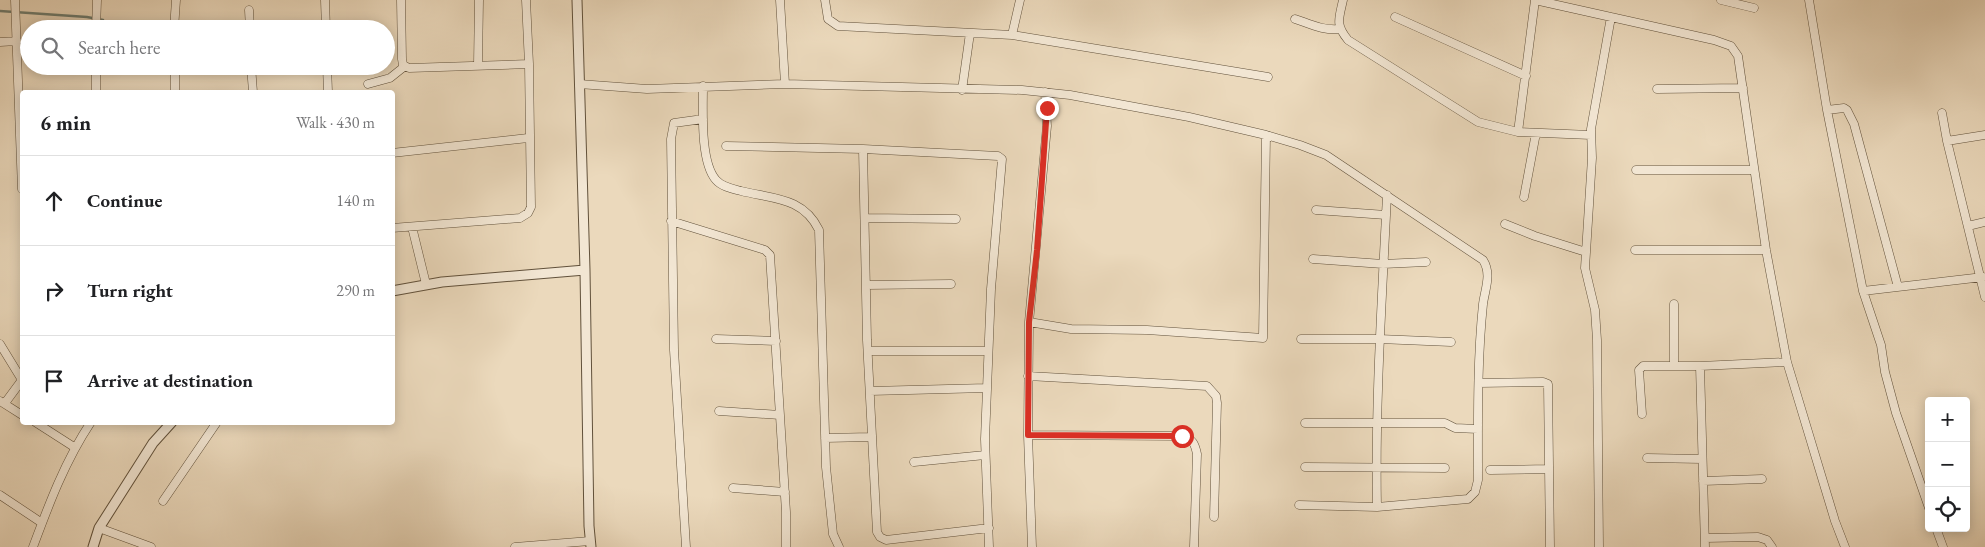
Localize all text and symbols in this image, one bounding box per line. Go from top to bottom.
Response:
search box [20,20,395,75]
icon: search [38,34,66,62]
text: Search here [78,35,160,60]
route end [1036,97,1059,120]
text: 6 min [40,109,91,136]
text: Walk · 430 m [296,112,375,133]
icon: ahead [40,187,68,215]
text: Continue [87,188,162,213]
text: 140 m [336,190,375,211]
icon: right [40,277,68,305]
text: Turn right [87,278,173,303]
text: 290 m [336,280,375,301]
icon: arrive [40,367,68,395]
text: Arrive at destination [87,368,253,393]
map controls [1925,397,1970,532]
button: + [1925,397,1970,442]
route start [1171,425,1194,448]
button: − [1925,442,1970,487]
button: locate [1925,487,1970,532]

